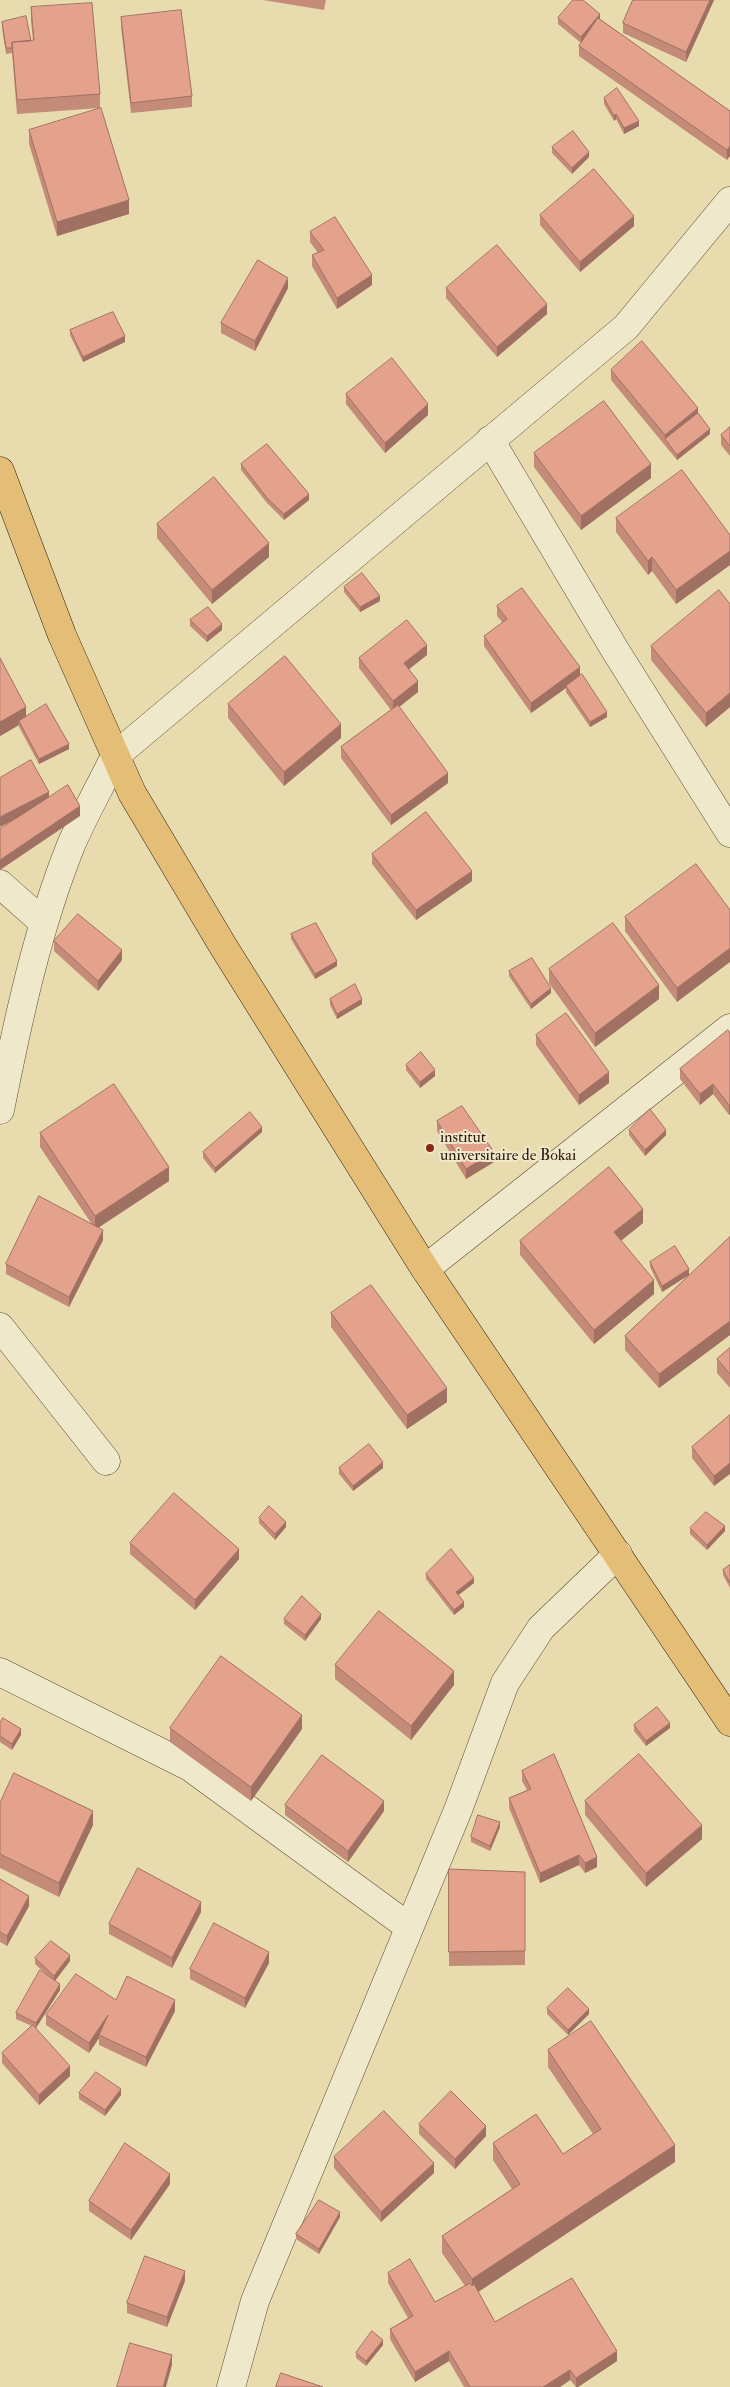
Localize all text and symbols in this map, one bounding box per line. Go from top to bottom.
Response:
place label: institut universitaire de Bokai [440,1129,576,1167]
marker: institut universitaire de Bokai [424,1142,436,1154]

